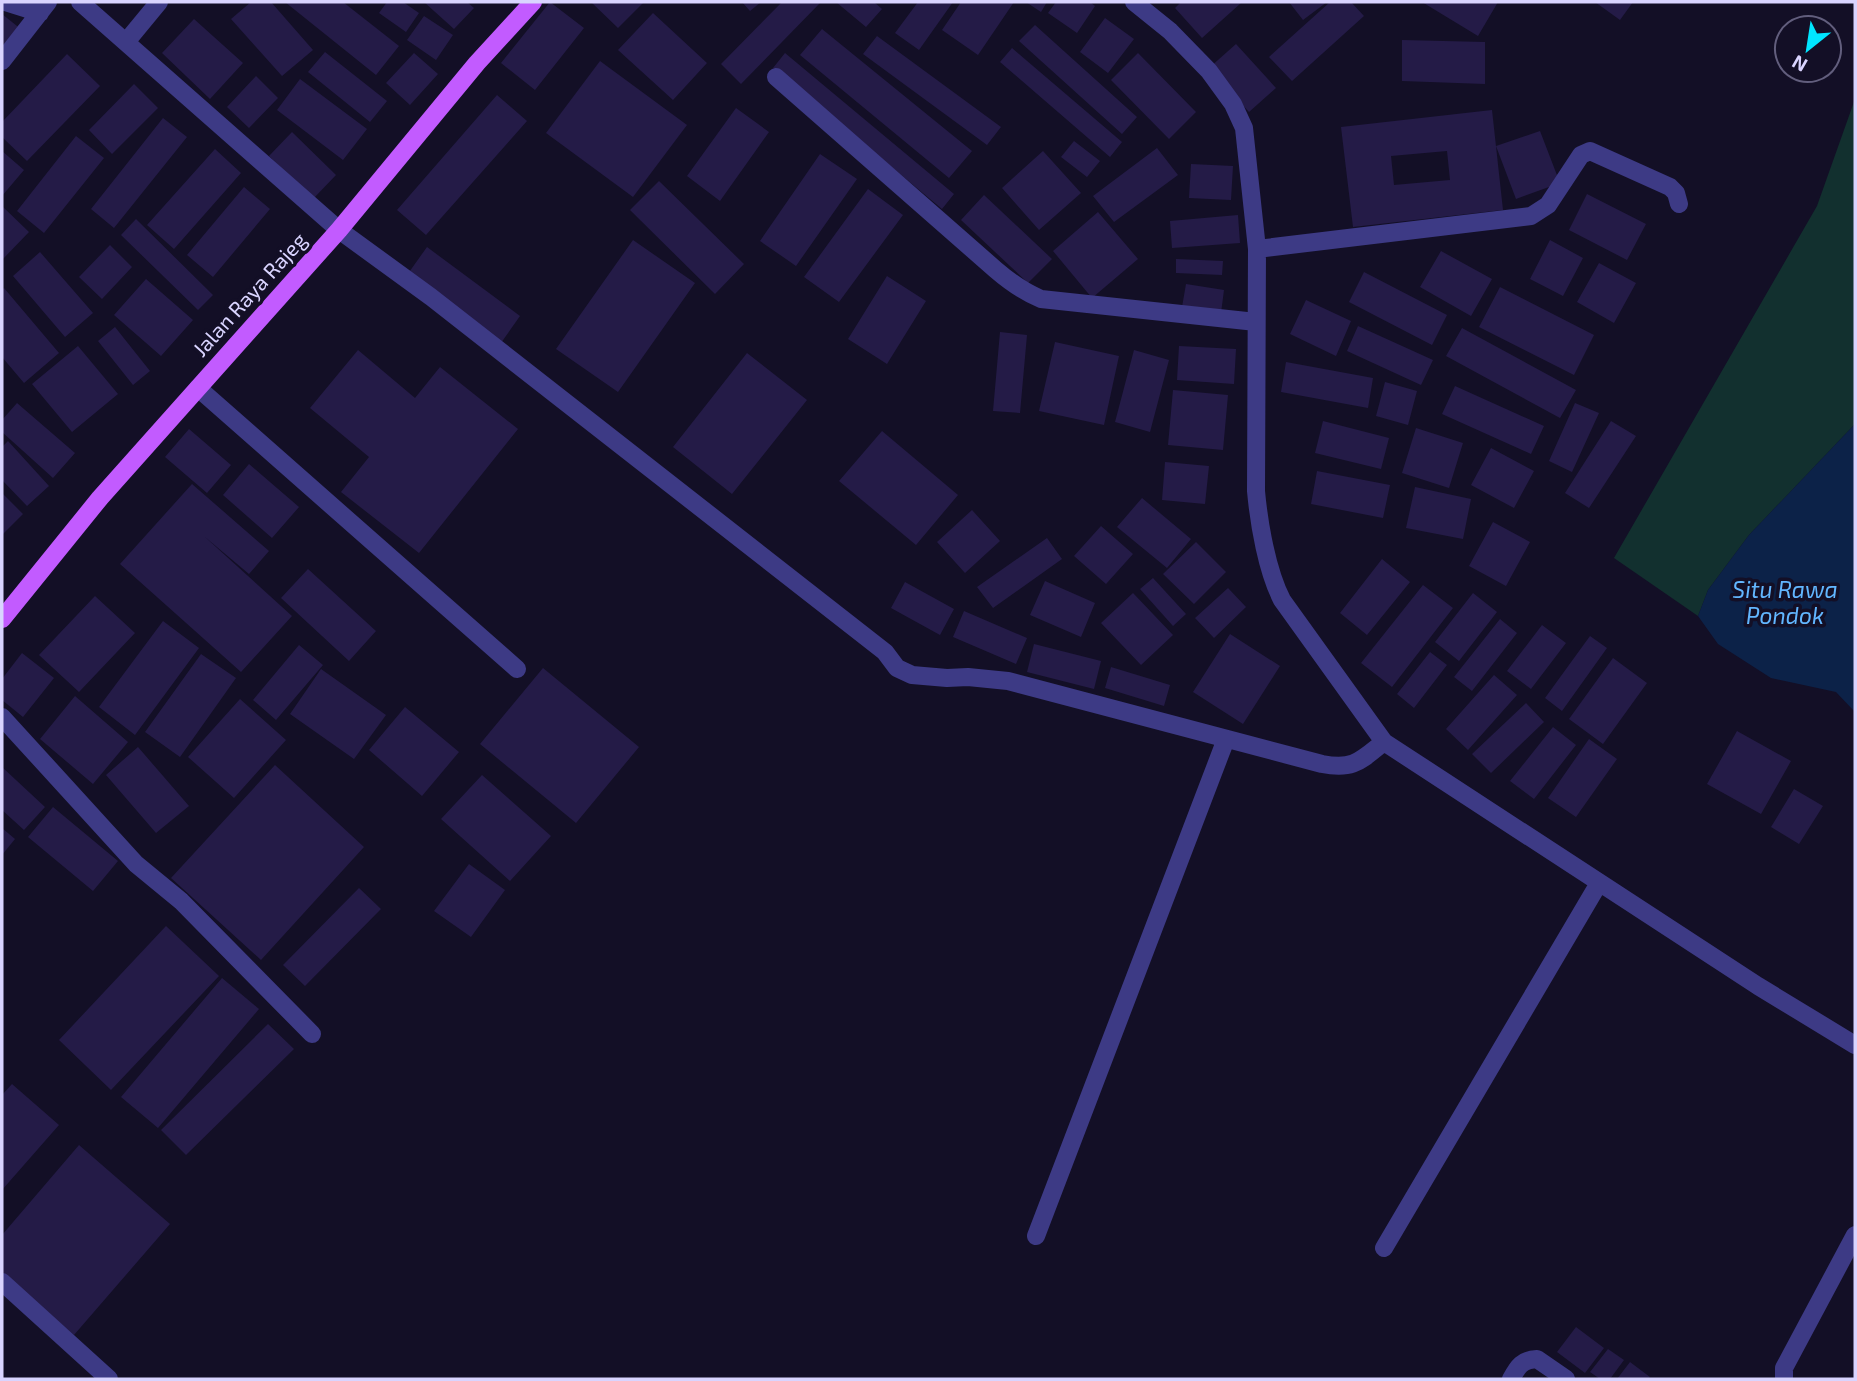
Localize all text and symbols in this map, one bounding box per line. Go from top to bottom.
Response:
north arrow [1773,14,1843,84]
text: N [1788,51,1811,78]
street label: Jalan Raya Rajeg [187,227,312,362]
water label: Situ Rawa Pondok [1732,575,1838,629]

